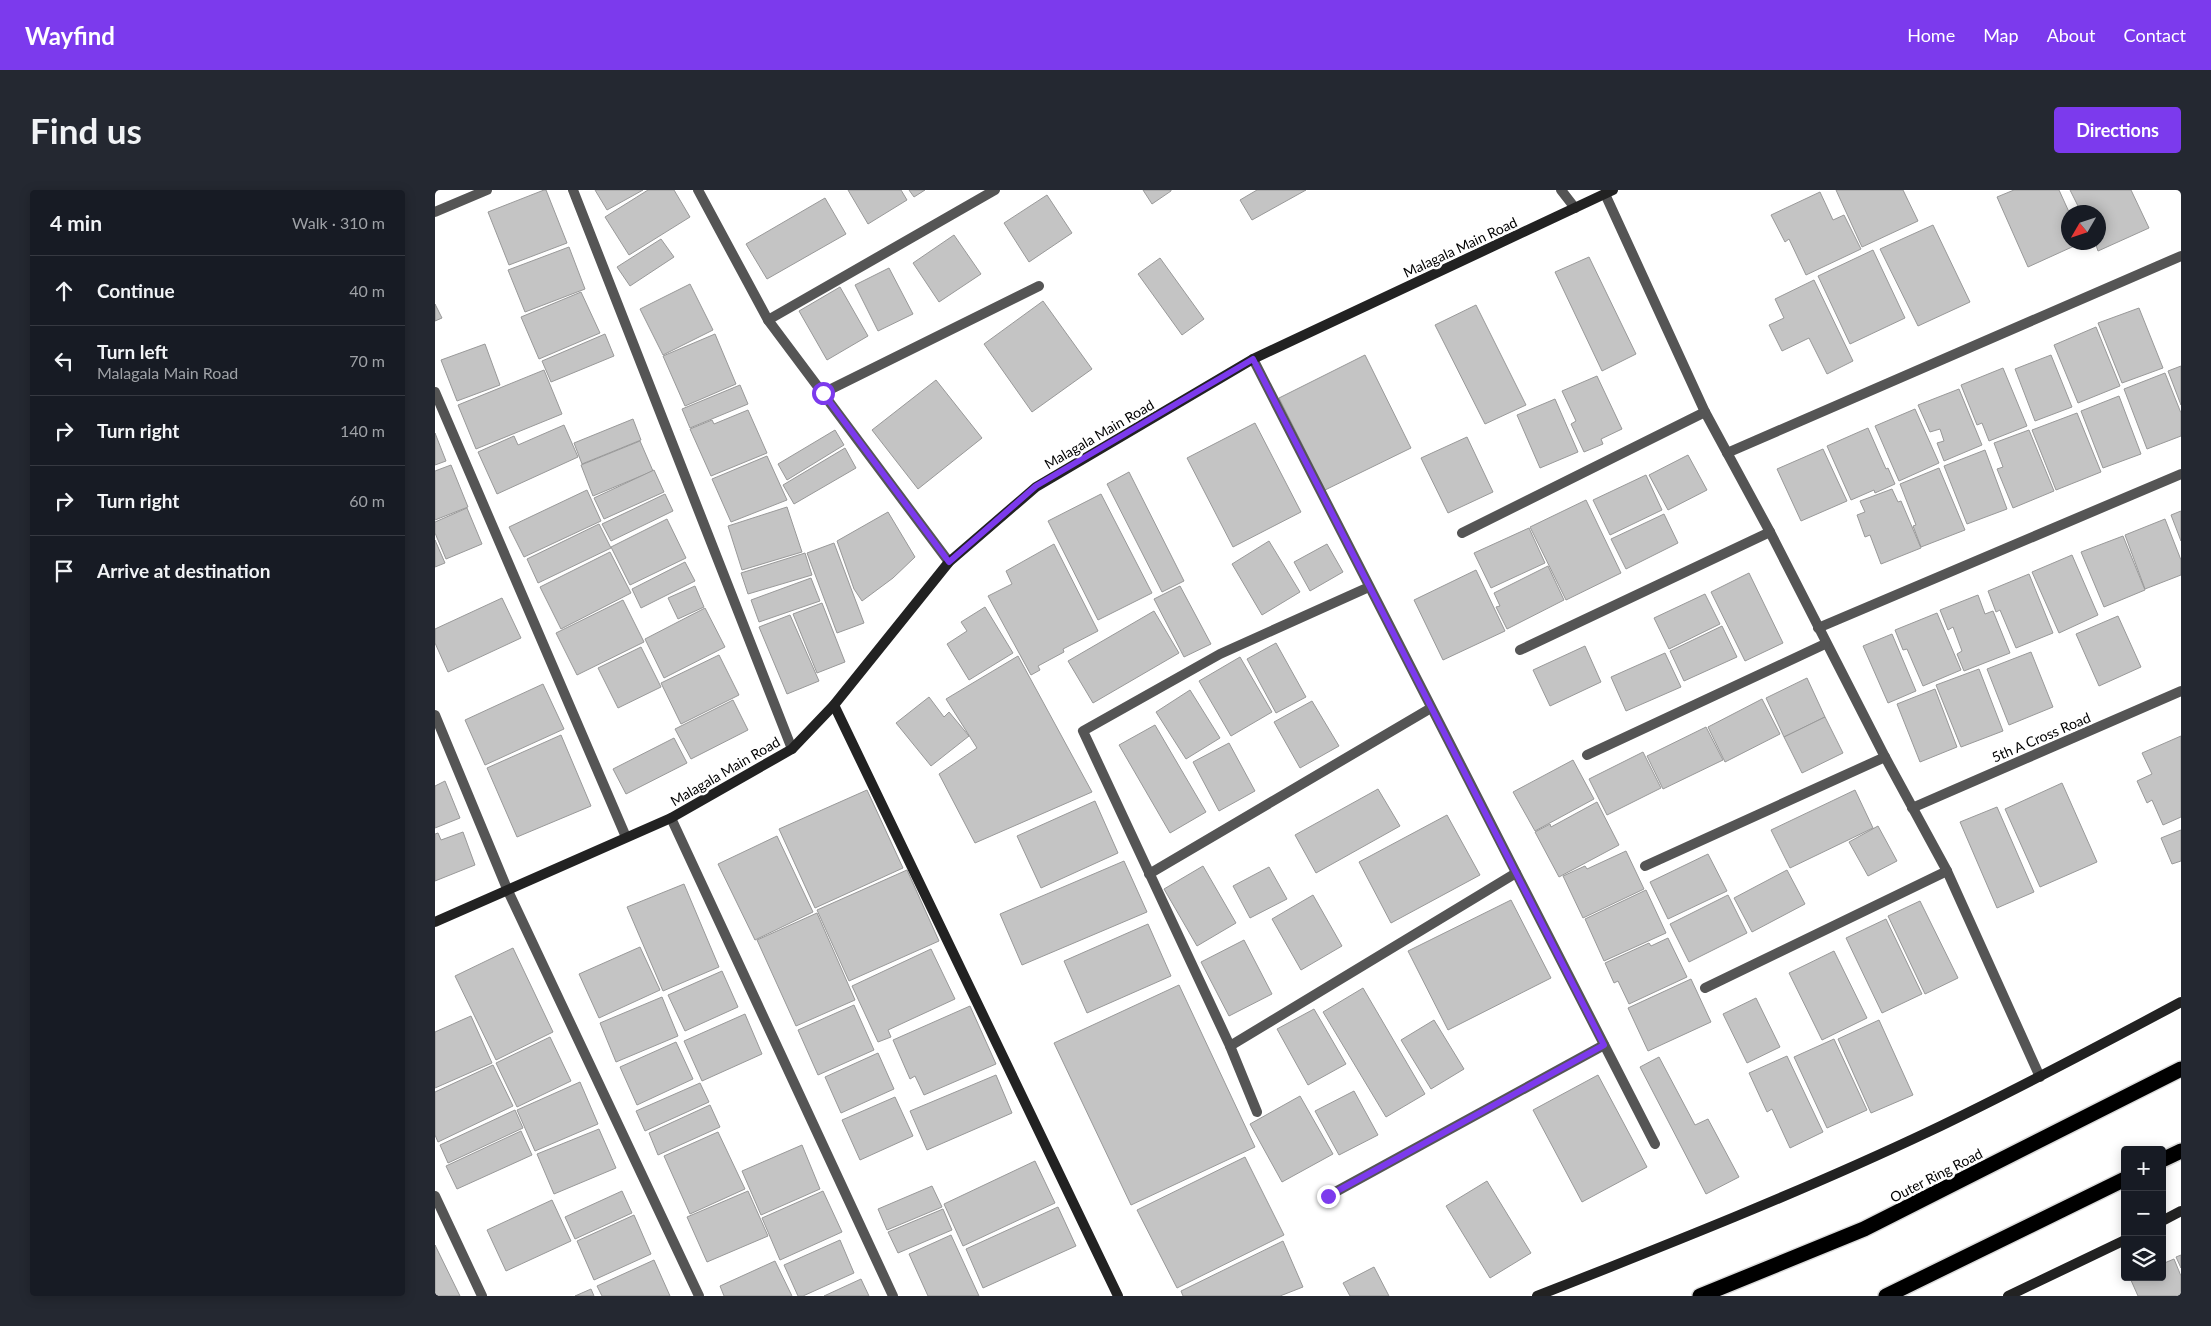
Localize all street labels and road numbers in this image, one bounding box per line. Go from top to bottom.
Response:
street label: Malagala Main Road [1400,213,1520,281]
street label: Malagala Main Road [1041,396,1157,472]
street label: 5th A Cross Road [1989,709,2093,765]
street label: Malagala Main Road [667,733,783,809]
street label: Outer Ring Road [1887,1144,1985,1206]

